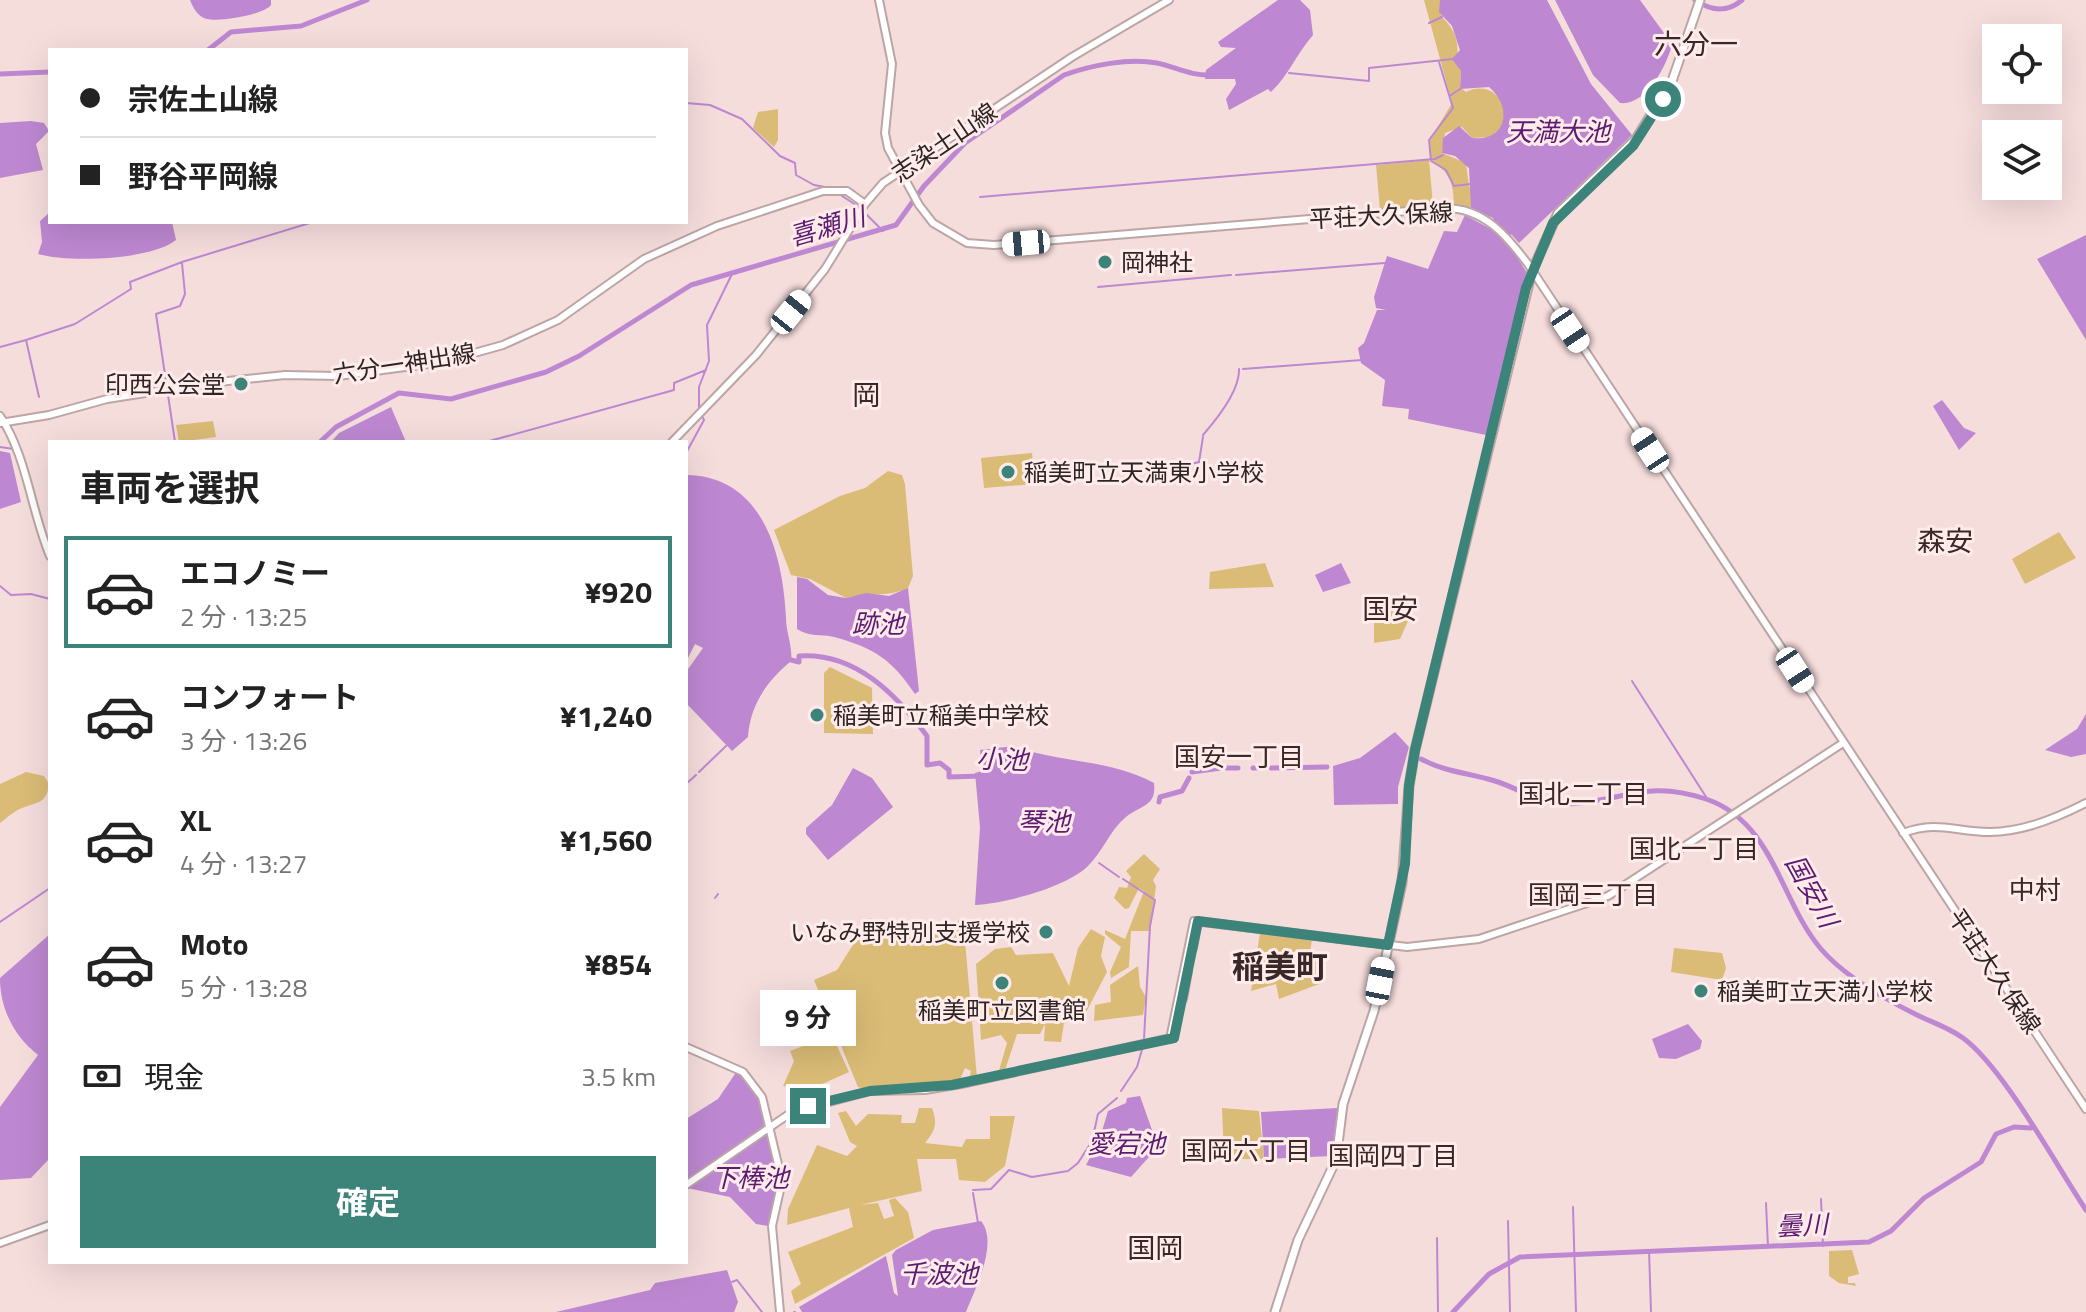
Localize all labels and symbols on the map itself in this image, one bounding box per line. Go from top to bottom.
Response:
district label: 六分一 [1654,22,1738,65]
route start [1645,81,1681,117]
street label: 志染土山線 [884,94,1004,190]
water label: 天満大池 [1506,112,1613,151]
street label: 平荘大久保線 [1308,193,1454,237]
water label: 喜瀬川 [784,196,873,255]
car [1001,229,1051,257]
place label: 岡神社 [1121,244,1193,280]
marker: 岡神社 [1096,253,1114,271]
car [767,286,815,338]
car [1547,303,1593,357]
street label: 六分一神出線 [330,334,478,392]
place label: 印西公会堂 [105,366,225,402]
district label: 岡 [852,373,880,416]
marker: 印西公会堂 [232,375,250,393]
car [1627,423,1673,477]
place label: 稲美町立天満東小学校 [1024,454,1264,490]
marker: 稲美町立天満東小学校 [999,463,1017,481]
district label: 森安 [1917,519,1973,562]
district label: 国安 [1362,587,1418,630]
water label: 跡池 [852,604,907,643]
car [1772,643,1818,697]
place label: 稲美町立稲美中学校 [833,697,1049,733]
marker: 稲美町立稲美中学校 [808,706,826,724]
district label: 国安一丁目 [1174,737,1304,776]
water label: 小池 [975,739,1032,779]
district label: 国北二丁目 [1518,774,1648,813]
water label: 琴池 [1018,802,1073,841]
district label: 国北一丁目 [1629,829,1759,868]
water label: 国安川 [1776,847,1849,937]
district label: 中村 [2009,870,2061,909]
district label: 国岡三丁目 [1528,875,1658,914]
street label: 平荘大久保線 [1940,901,2050,1041]
place label: いなみ野特別支援学校 [790,914,1030,950]
marker: いなみ野特別支援学校 [1037,923,1055,941]
district label: 稲美町 [1232,942,1328,990]
car [1364,955,1396,1007]
place label: 稲美町立天満小学校 [1717,973,1933,1009]
marker: 稲美町立図書館 [993,974,1011,992]
marker: 稲美町立天満小学校 [1692,982,1710,1000]
callout: 9 分 [760,990,856,1046]
place label: 稲美町立図書館 [918,992,1086,1028]
route end [790,1088,826,1124]
water label: 愛宕池 [1087,1124,1168,1163]
district label: 国岡六丁目 [1181,1131,1311,1170]
district label: 国岡四丁目 [1328,1136,1458,1175]
water label: 下棒池 [711,1158,792,1197]
water label: 曇川 [1775,1204,1832,1246]
district label: 国岡 [1127,1226,1183,1269]
water label: 千波池 [900,1254,981,1293]

